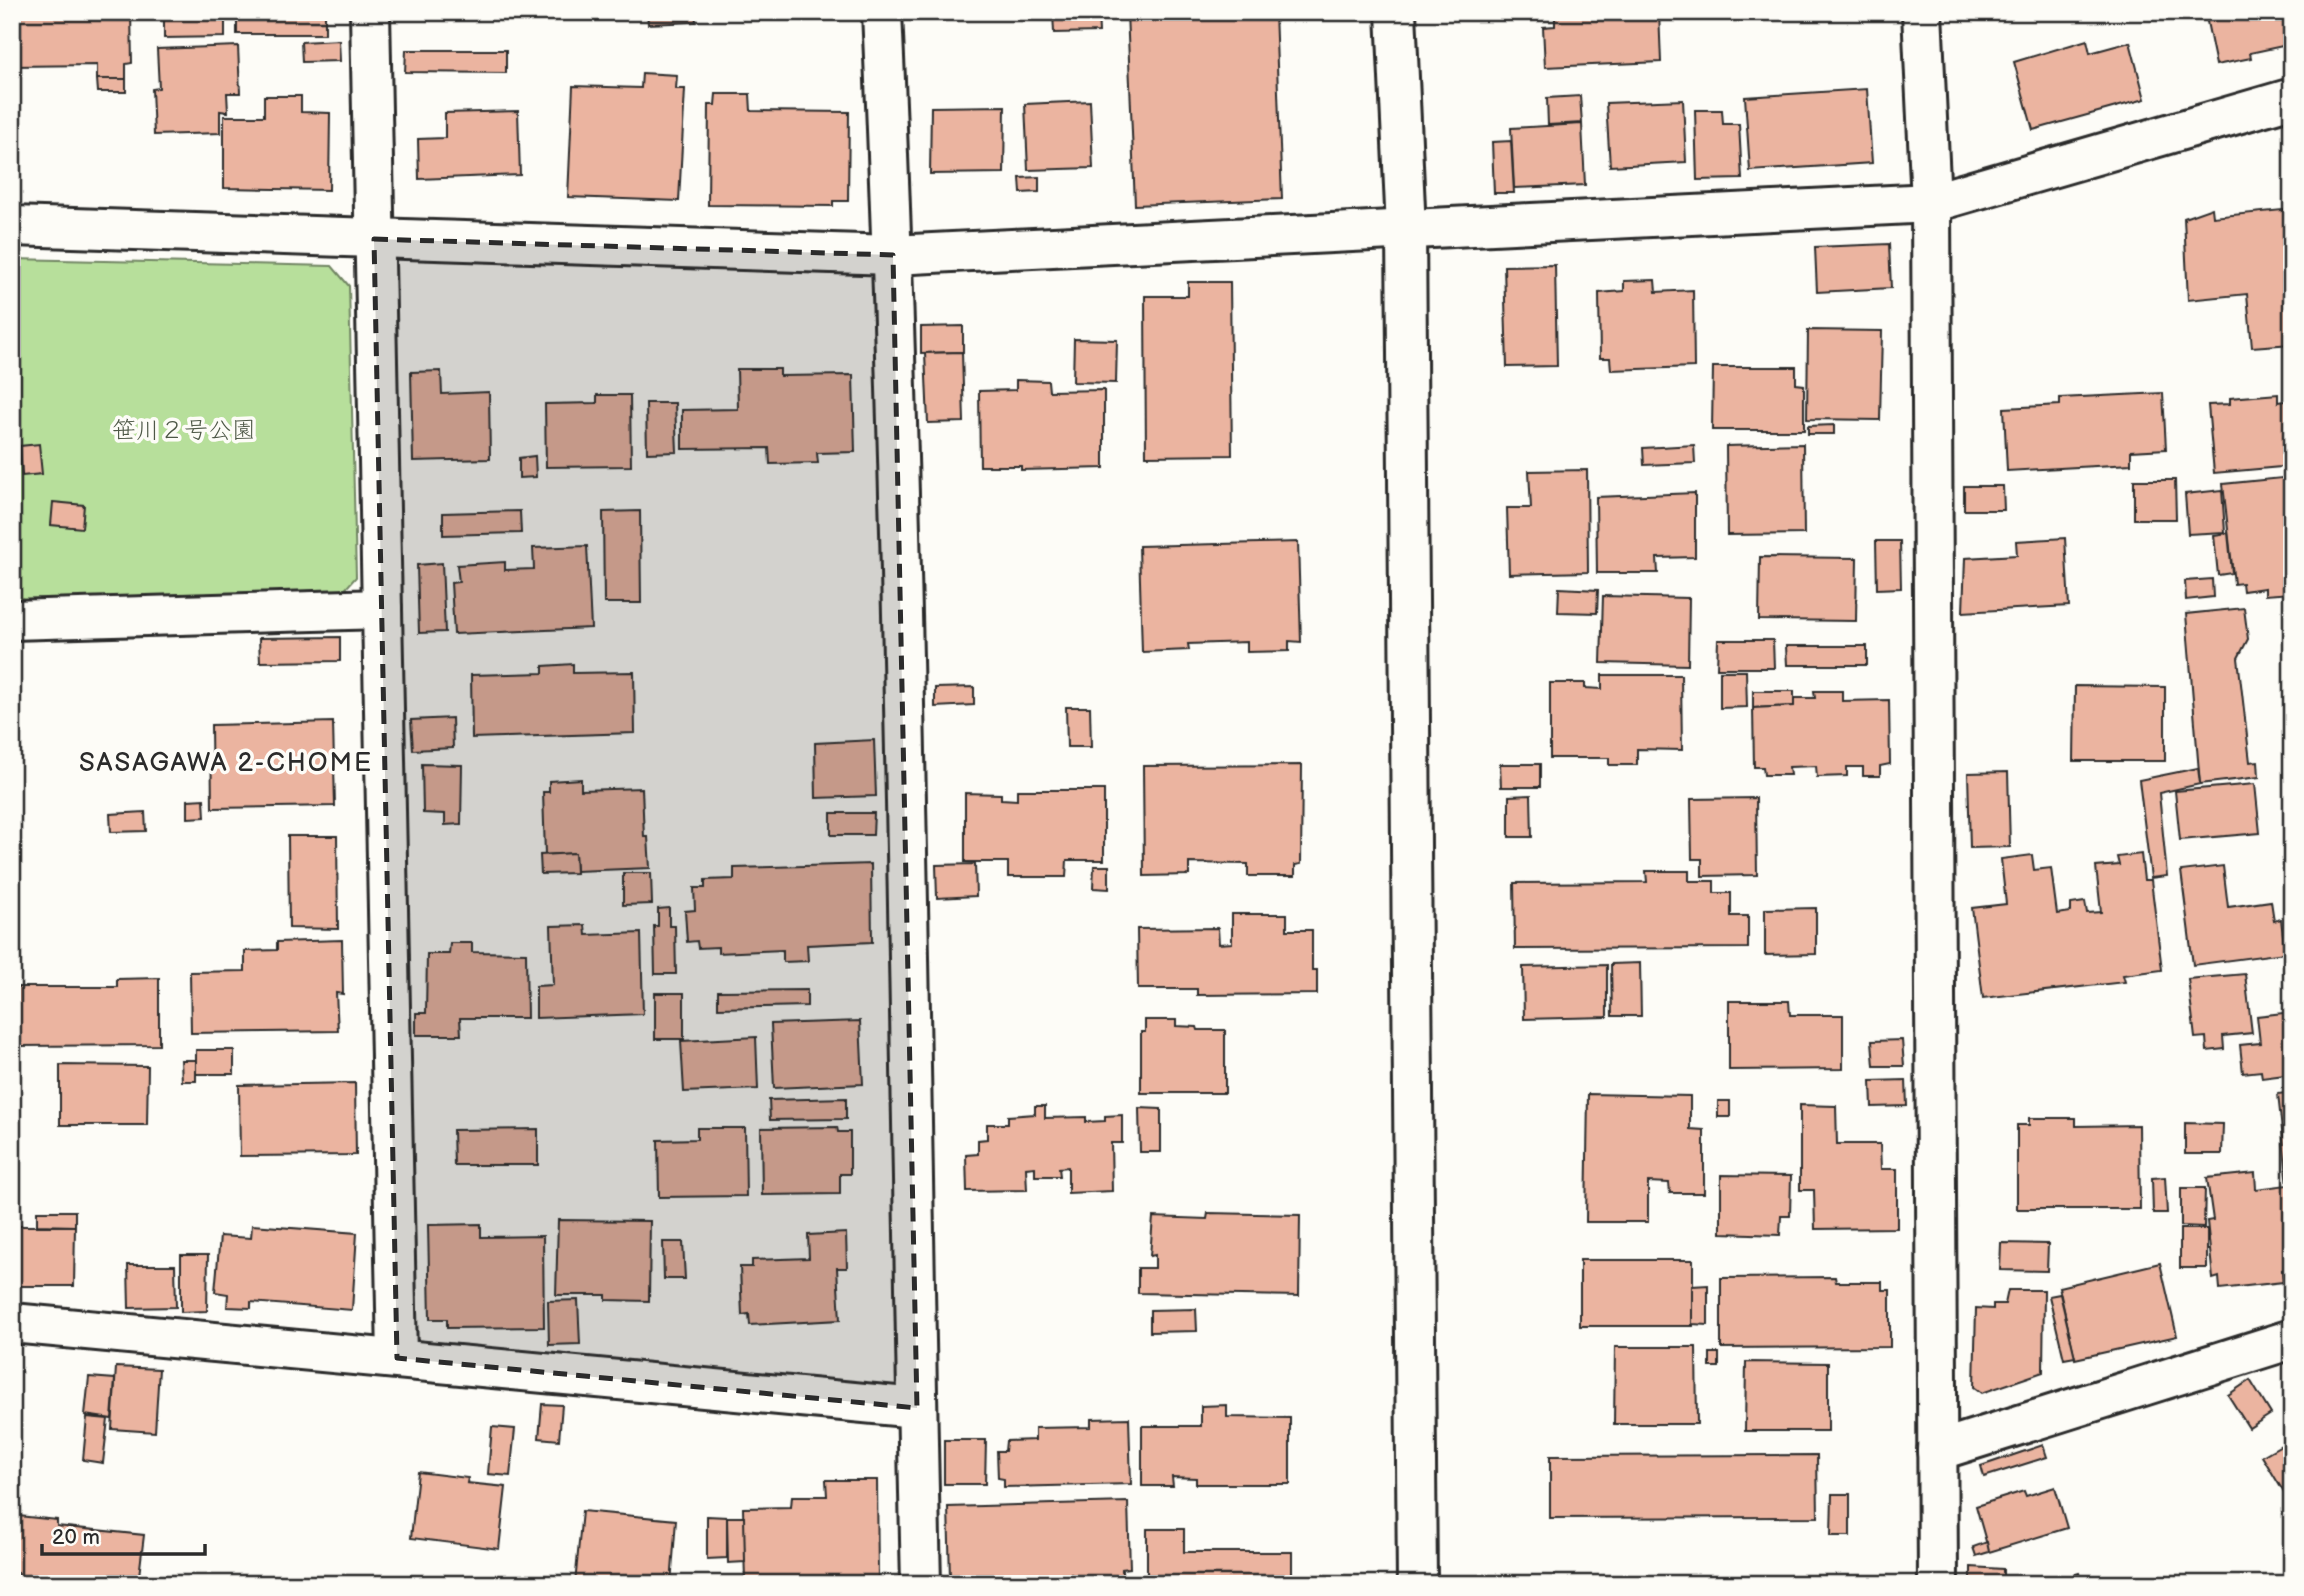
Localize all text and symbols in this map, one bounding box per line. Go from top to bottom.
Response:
park label: 笹川２号公園 [112,416,256,445]
district label: SASAGAWA 2-CHOME [79,748,373,779]
scale bar [42,1512,205,1556]
text: 20 m [52,1525,100,1550]

